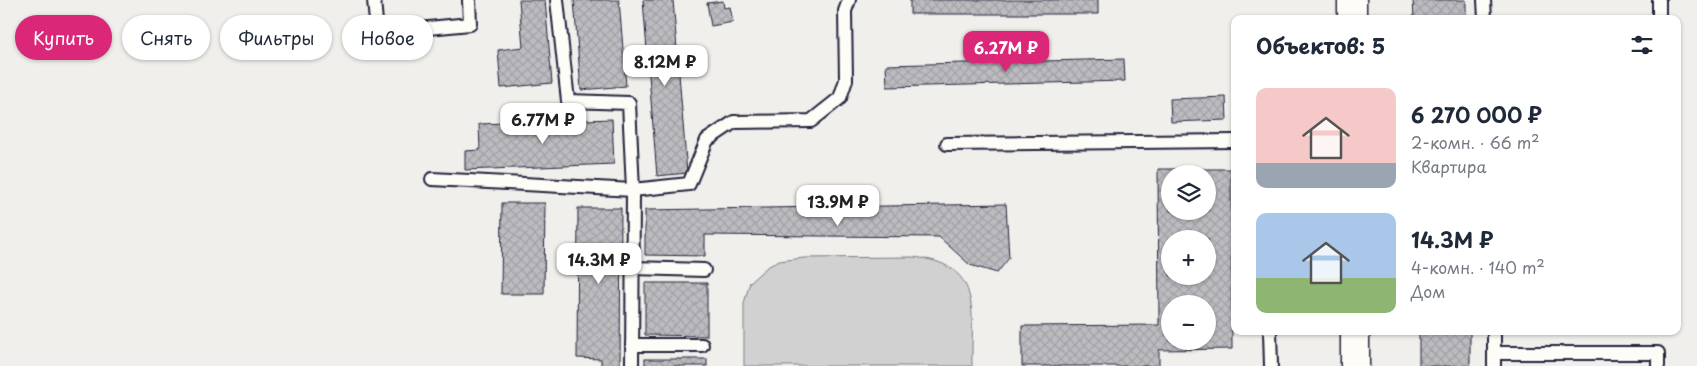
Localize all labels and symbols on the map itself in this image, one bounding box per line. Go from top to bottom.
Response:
pin: 6.27M ₽ [960,30,1052,73]
pin: 8.12M ₽ [619,44,711,87]
pin: 6.77M ₽ [497,102,589,145]
pin: 13.9M ₽ [792,184,884,227]
pin: 14.3M ₽ [553,242,645,285]

